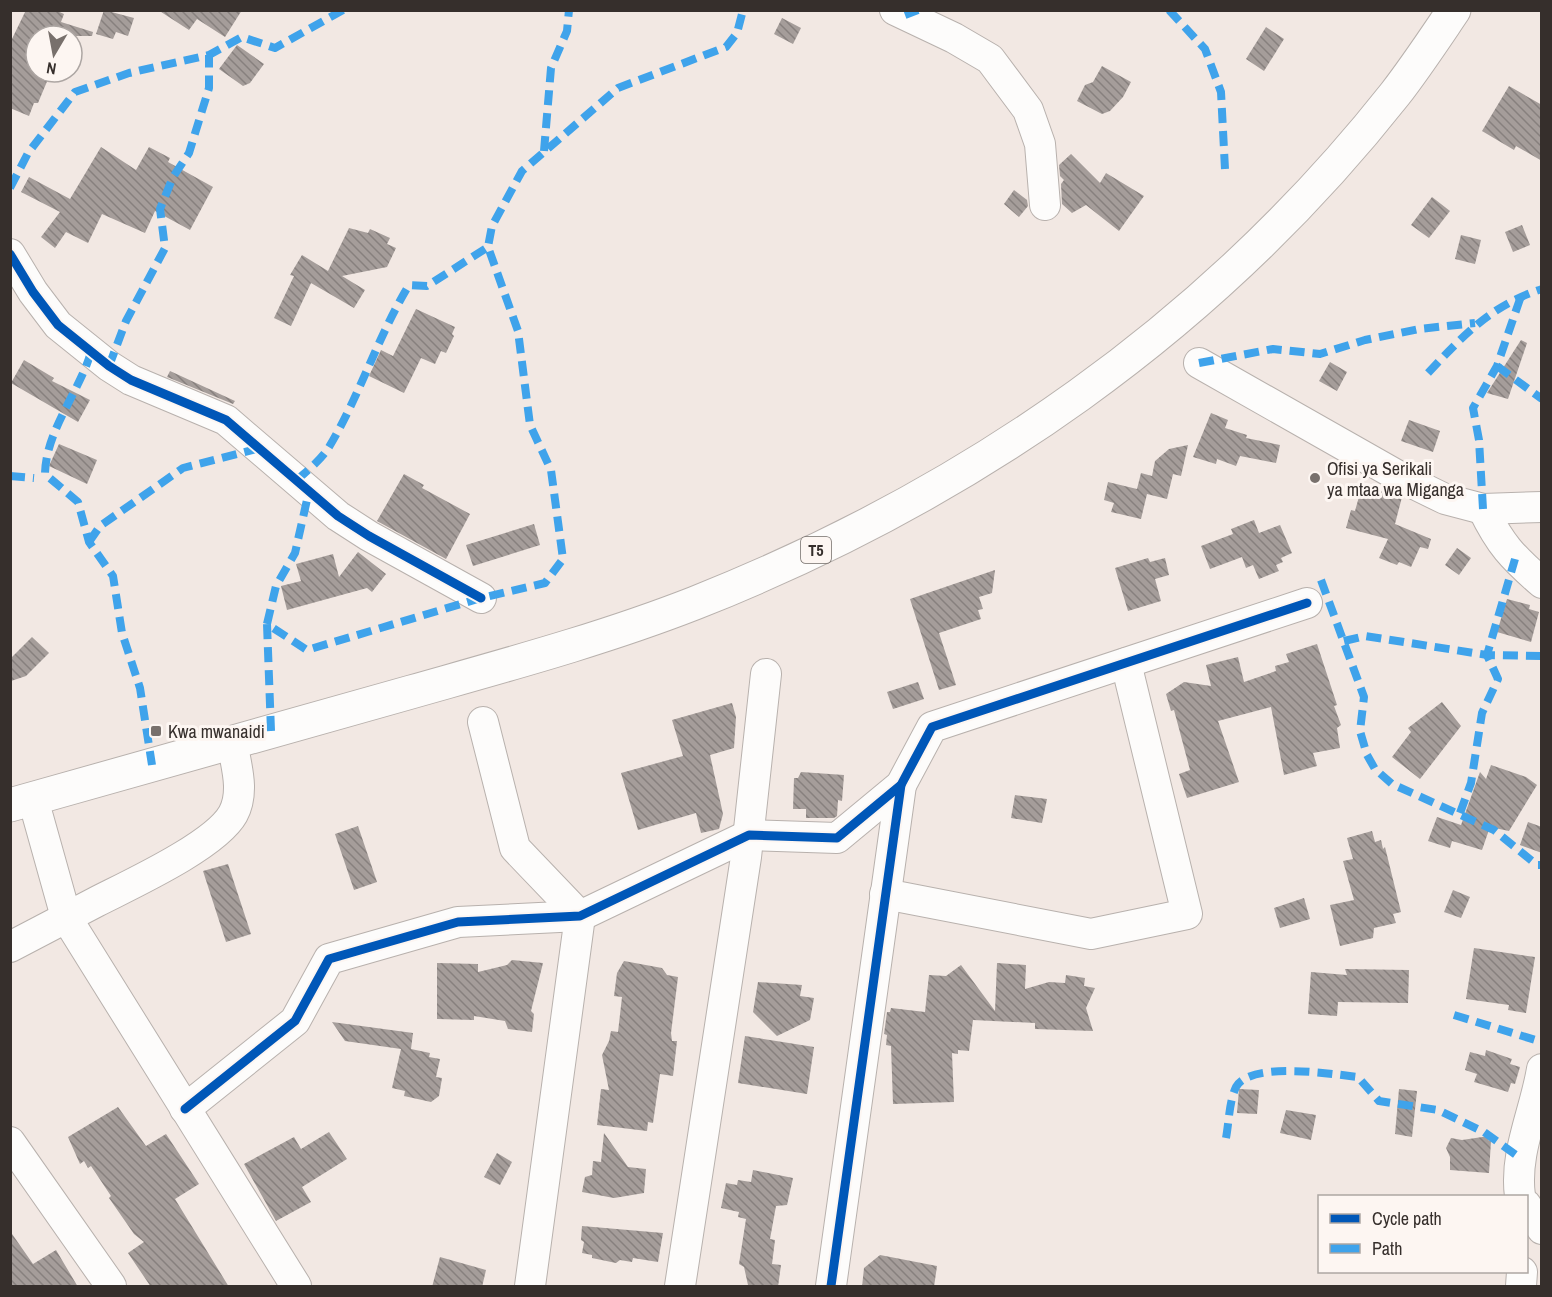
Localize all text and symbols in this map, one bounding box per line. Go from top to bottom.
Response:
north arrow [24,24,84,84]
text: N [45,57,58,80]
place label: Ofisi ya Serikali ya mtaa wa Miganga [1327,456,1464,502]
marker: Ofisi ya Serikali ya mtaa wa Miganga [1308,471,1322,485]
road number: T5 [801,537,831,563]
place label: Kwa mwanaidi [168,719,265,744]
marker: Kwa mwanaidi [149,724,163,738]
legend [1318,1195,1528,1273]
text: Cycle path [1372,1206,1442,1231]
text: Path [1372,1236,1402,1261]

